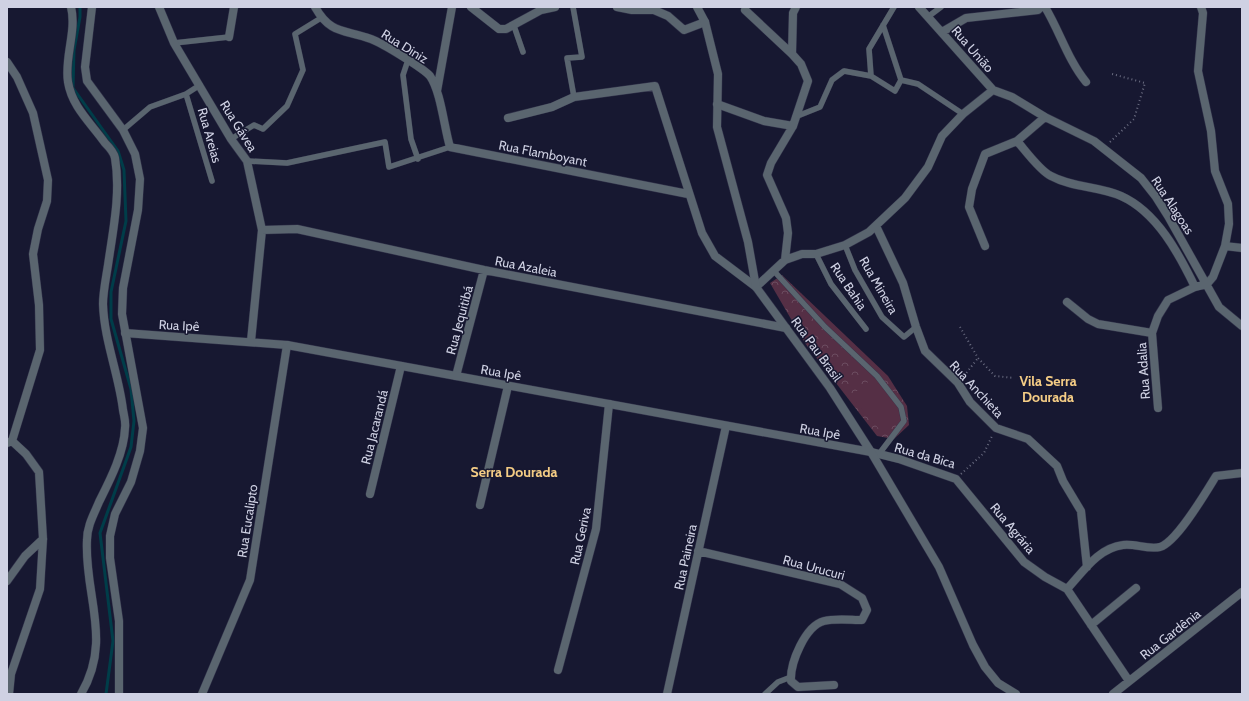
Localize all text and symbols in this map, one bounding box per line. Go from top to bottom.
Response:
street label: Rua União [949,23,997,75]
street label: Rua Diniz [379,25,431,67]
street label: Rua Gávea [217,97,261,155]
street label: Rua Areias [195,106,226,165]
street label: Rua Flamboyant [497,137,589,170]
street label: Rua Alagoas [1148,173,1198,238]
street label: Rua Azaleia [494,252,559,280]
street label: Rua Mineira [856,253,902,317]
street label: Rua Bahia [827,259,871,313]
street label: Rua Jequitibá [442,283,476,356]
street label: Rua Pau Brasil [788,314,846,384]
street label: Rua Ipê [158,316,200,334]
street label: Rua Adalia [1133,341,1153,400]
street label: Rua Anchieta [947,357,1008,421]
street label: Rua Ipê [480,361,523,383]
district label: Vila Serra Dourada [1019,372,1077,406]
street label: Rua Jacarandá [357,387,391,466]
street label: Rua Ipê [799,420,842,442]
street label: Rua da Bica [893,439,958,472]
district label: Serra Dourada [471,463,557,481]
street label: Rua Eucalipto [233,483,261,559]
street label: Rua Agrária [987,499,1039,557]
street label: Rua Geriva [566,505,594,566]
street label: Rua Paineira [670,522,700,591]
street label: Rua Urucuri [781,551,847,583]
street label: Rua Gardênia [1136,605,1204,663]

